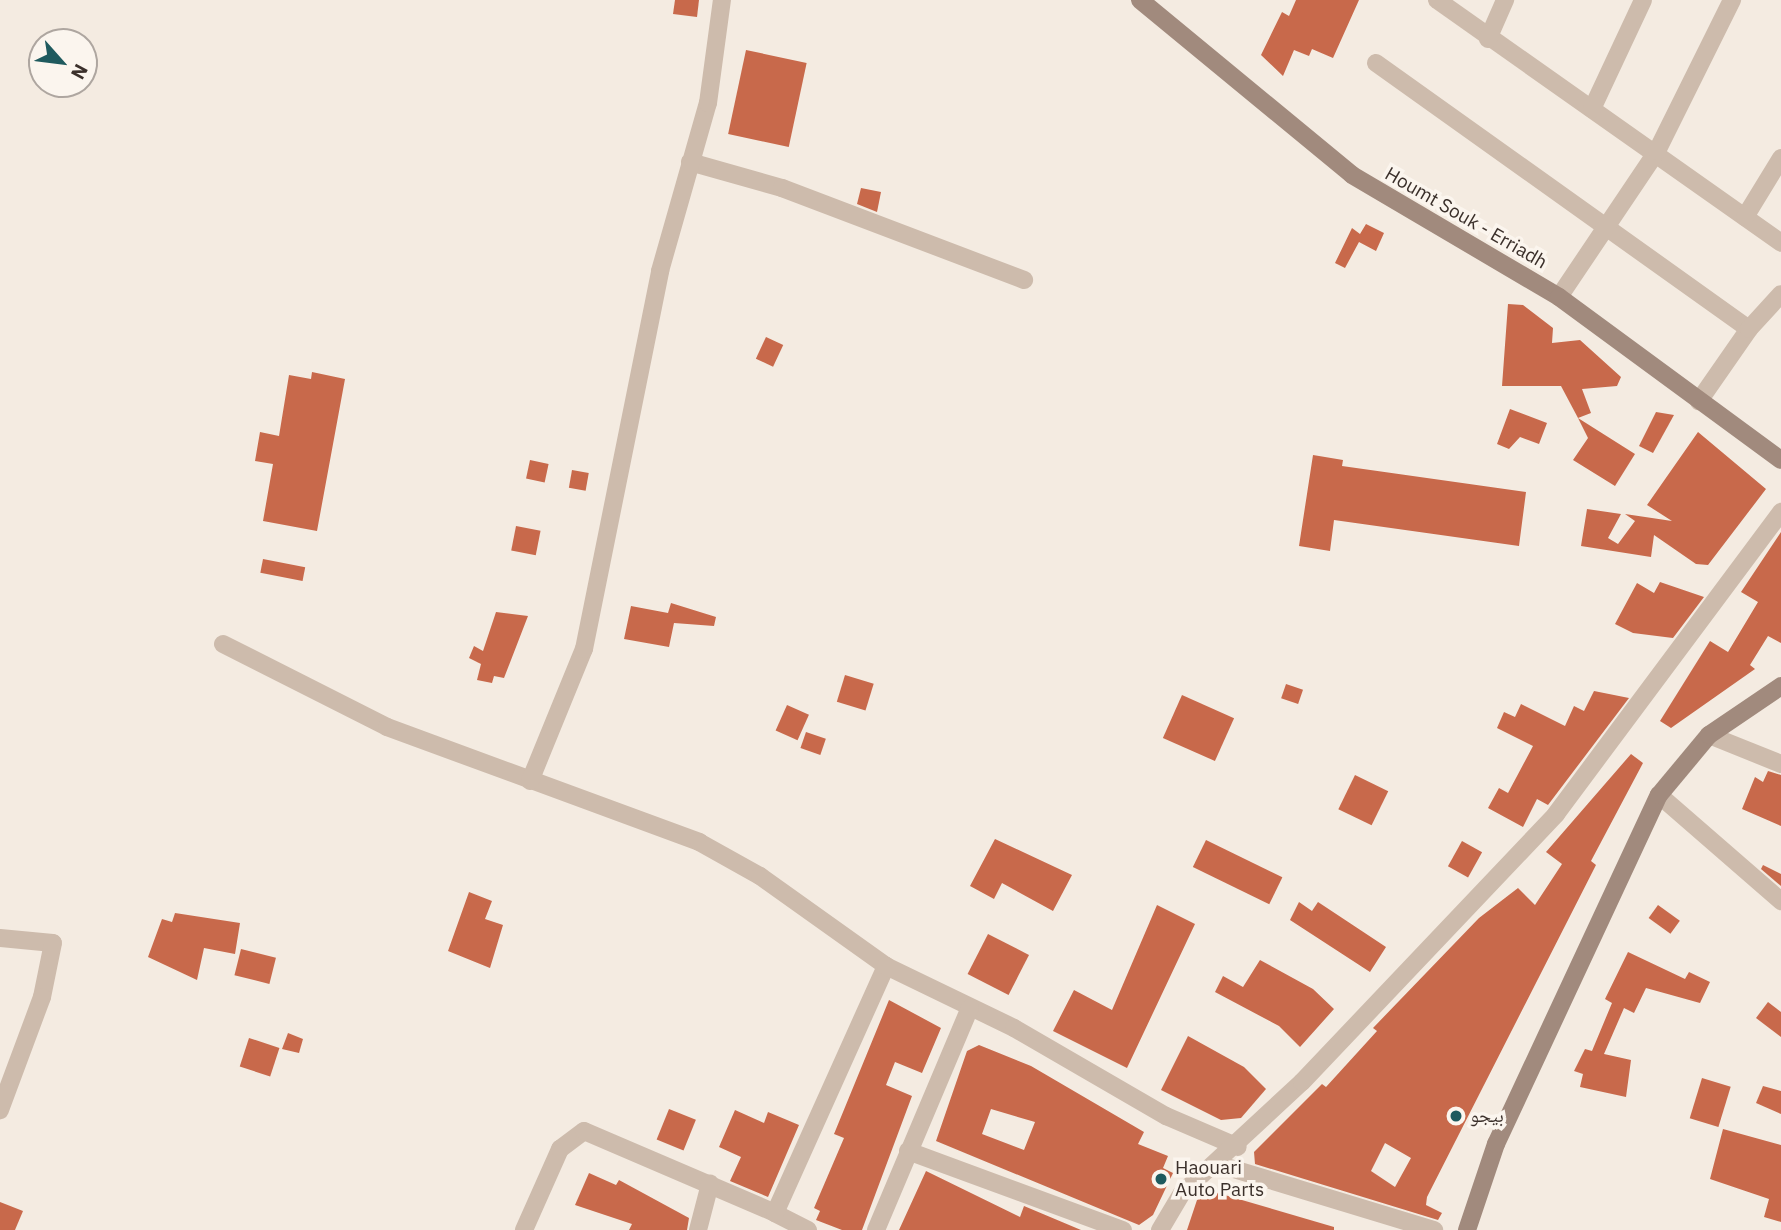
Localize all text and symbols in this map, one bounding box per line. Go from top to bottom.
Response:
north arrow [28,28,98,98]
text: N [66,60,94,84]
street label: Houmt Souk - Erriadh [1381,162,1551,274]
place label: بيجو [1470,1105,1504,1127]
marker: بيجو [1448,1108,1464,1124]
place label: Haouari Auto Parts [1175,1157,1264,1201]
marker: Haouari Auto Parts [1153,1171,1169,1187]

